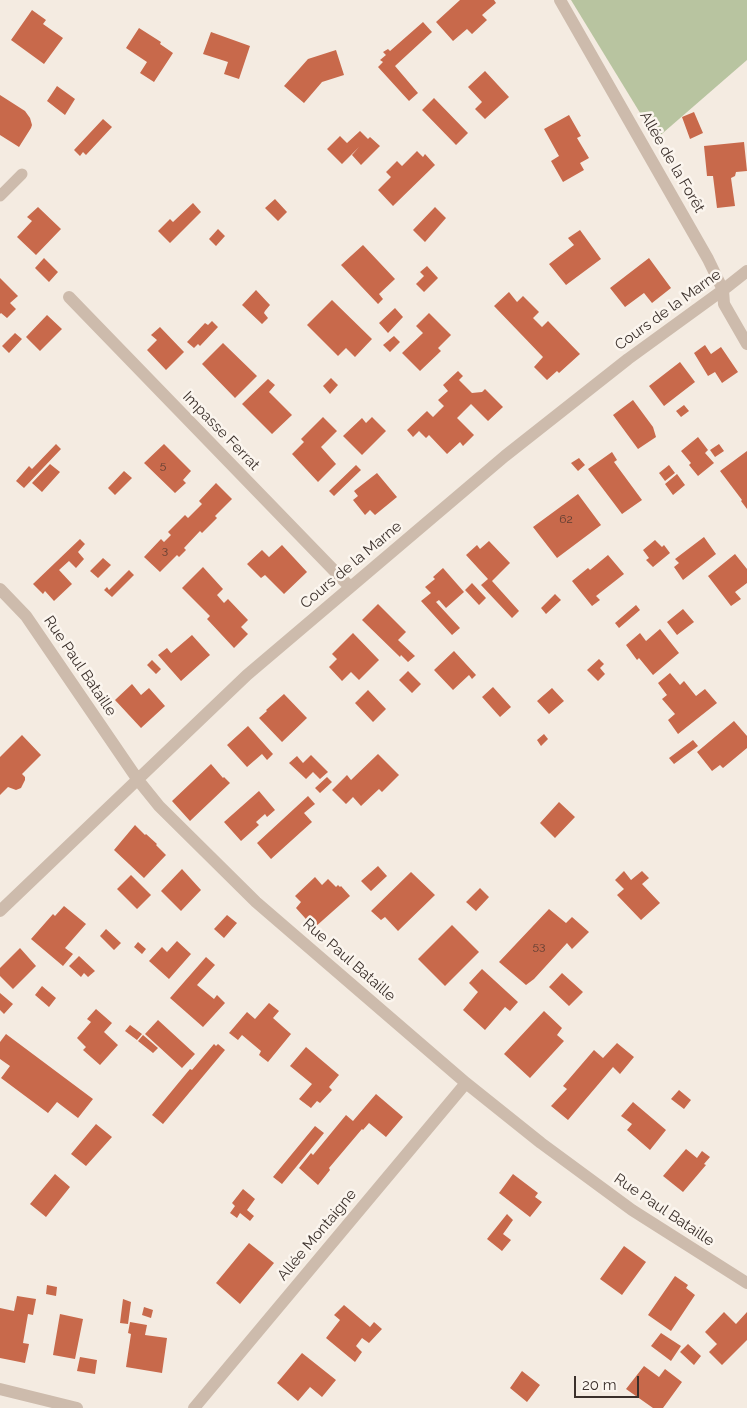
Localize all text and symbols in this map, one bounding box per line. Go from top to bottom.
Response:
street label: Allée de la Forêt [636,108,708,216]
street label: Cours de la Marne [612,266,724,354]
street label: Impasse Ferrat [179,388,263,474]
house number: 5 [160,458,166,472]
house number: 62 [559,512,573,526]
street label: Cours de la Marne [297,517,405,613]
house number: 3 [162,543,168,557]
street label: Rue Paul Bataille [40,612,120,720]
street label: Rue Paul Bataille [299,915,399,1005]
house number: 53 [533,939,545,953]
street label: Rue Paul Bataille [610,1170,718,1250]
street label: Allée Montaigne [274,1186,360,1284]
scale bar [577,1366,642,1398]
text: 20 m [582,1376,617,1394]

